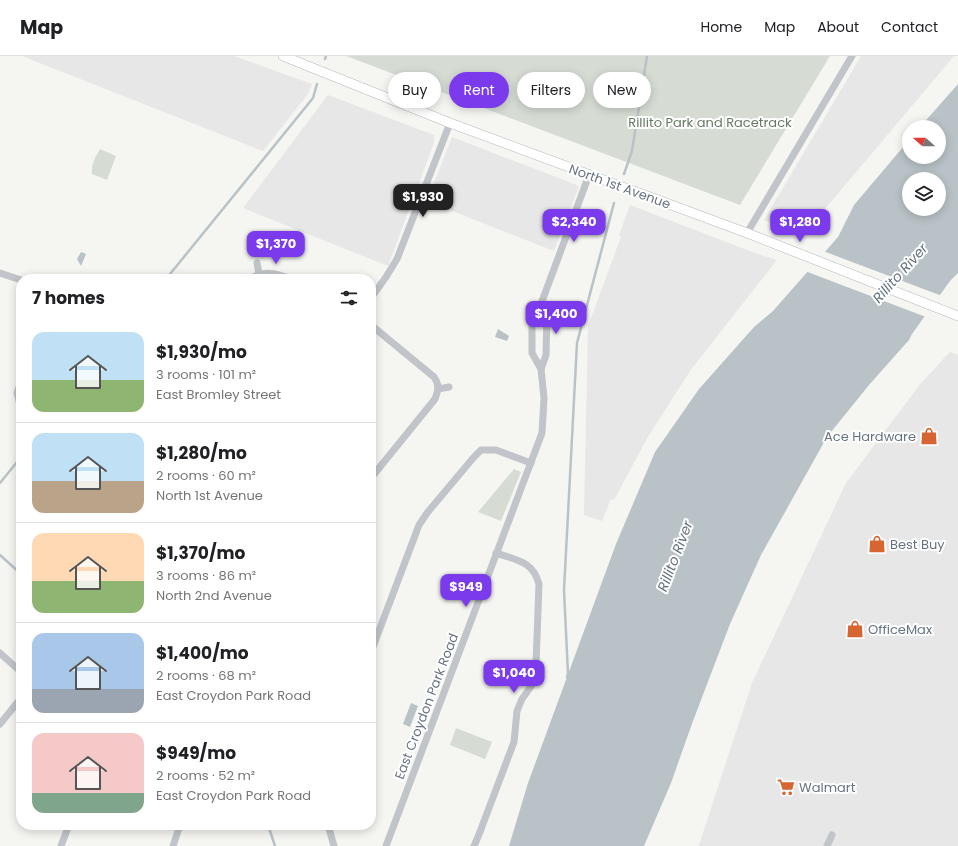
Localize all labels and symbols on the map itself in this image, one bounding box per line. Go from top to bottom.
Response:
park label: Rillito Park and Racetrack [628,113,792,132]
north arrow [902,120,946,164]
street label: North 1st Avenue [566,159,673,214]
pin: $1,930 [390,184,456,218]
pin: $2,340 [541,209,607,243]
pin: $1,280 [767,209,833,243]
pin: $1,370 [243,231,309,265]
water label: Rillito River [868,238,933,307]
pin: $1,400 [523,301,589,335]
shop icon: Ace Hardware [919,426,939,446]
place label: Ace Hardware [824,427,916,446]
water label: Rillito River [652,517,698,594]
shop icon: Best Buy [867,534,887,554]
place label: Best Buy [890,535,945,554]
pin: $949 [442,574,490,608]
shop icon: OfficeMax [845,619,865,639]
place label: OfficeMax [868,620,933,639]
street label: East Croydon Park Road [390,630,463,782]
pin: $1,040 [481,660,547,694]
supermarket icon: Walmart [776,777,796,797]
place label: Walmart [799,778,856,797]

